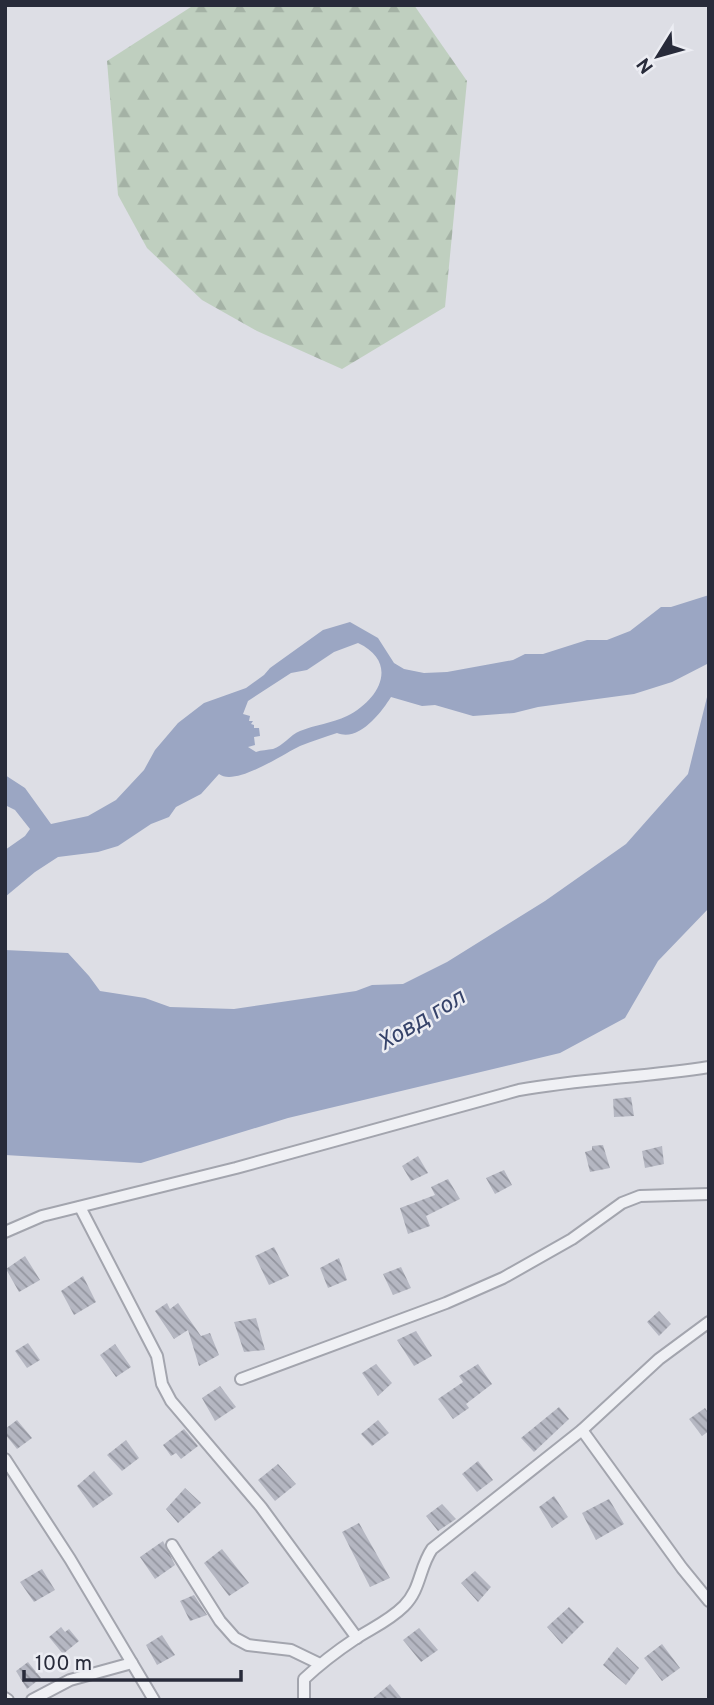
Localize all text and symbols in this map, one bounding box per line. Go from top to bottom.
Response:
north arrow [623,21,693,91]
text: N [632,52,660,78]
water label: Ховд гол [373,983,472,1059]
scale bar [24,1638,242,1682]
text: 100 m [35,1651,92,1678]

